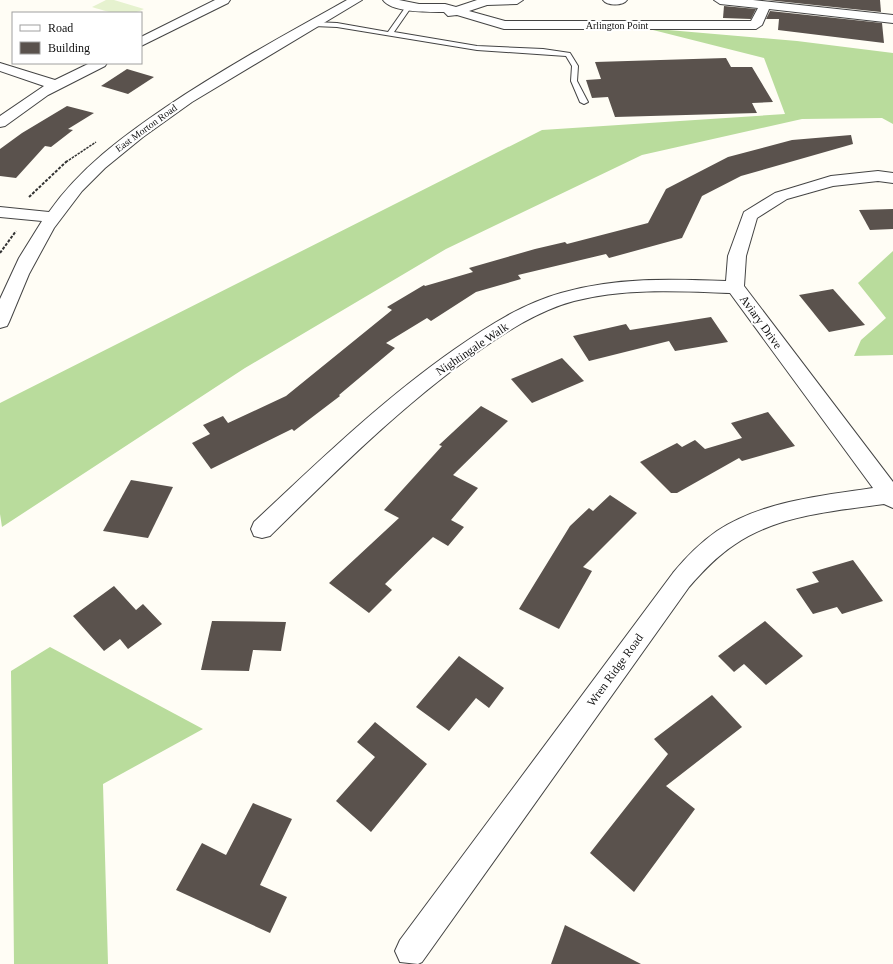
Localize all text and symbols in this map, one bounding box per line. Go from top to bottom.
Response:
legend [12,12,142,64]
street label: Arlington Point [586,20,648,31]
text: Road [48,21,73,35]
text: Building [48,41,90,55]
street label: East Morton Road [113,102,179,154]
street label: Aviary Drive [737,292,785,352]
street label: Nightingale Walk [433,320,511,378]
street label: Wren Ridge Road [584,631,646,709]

